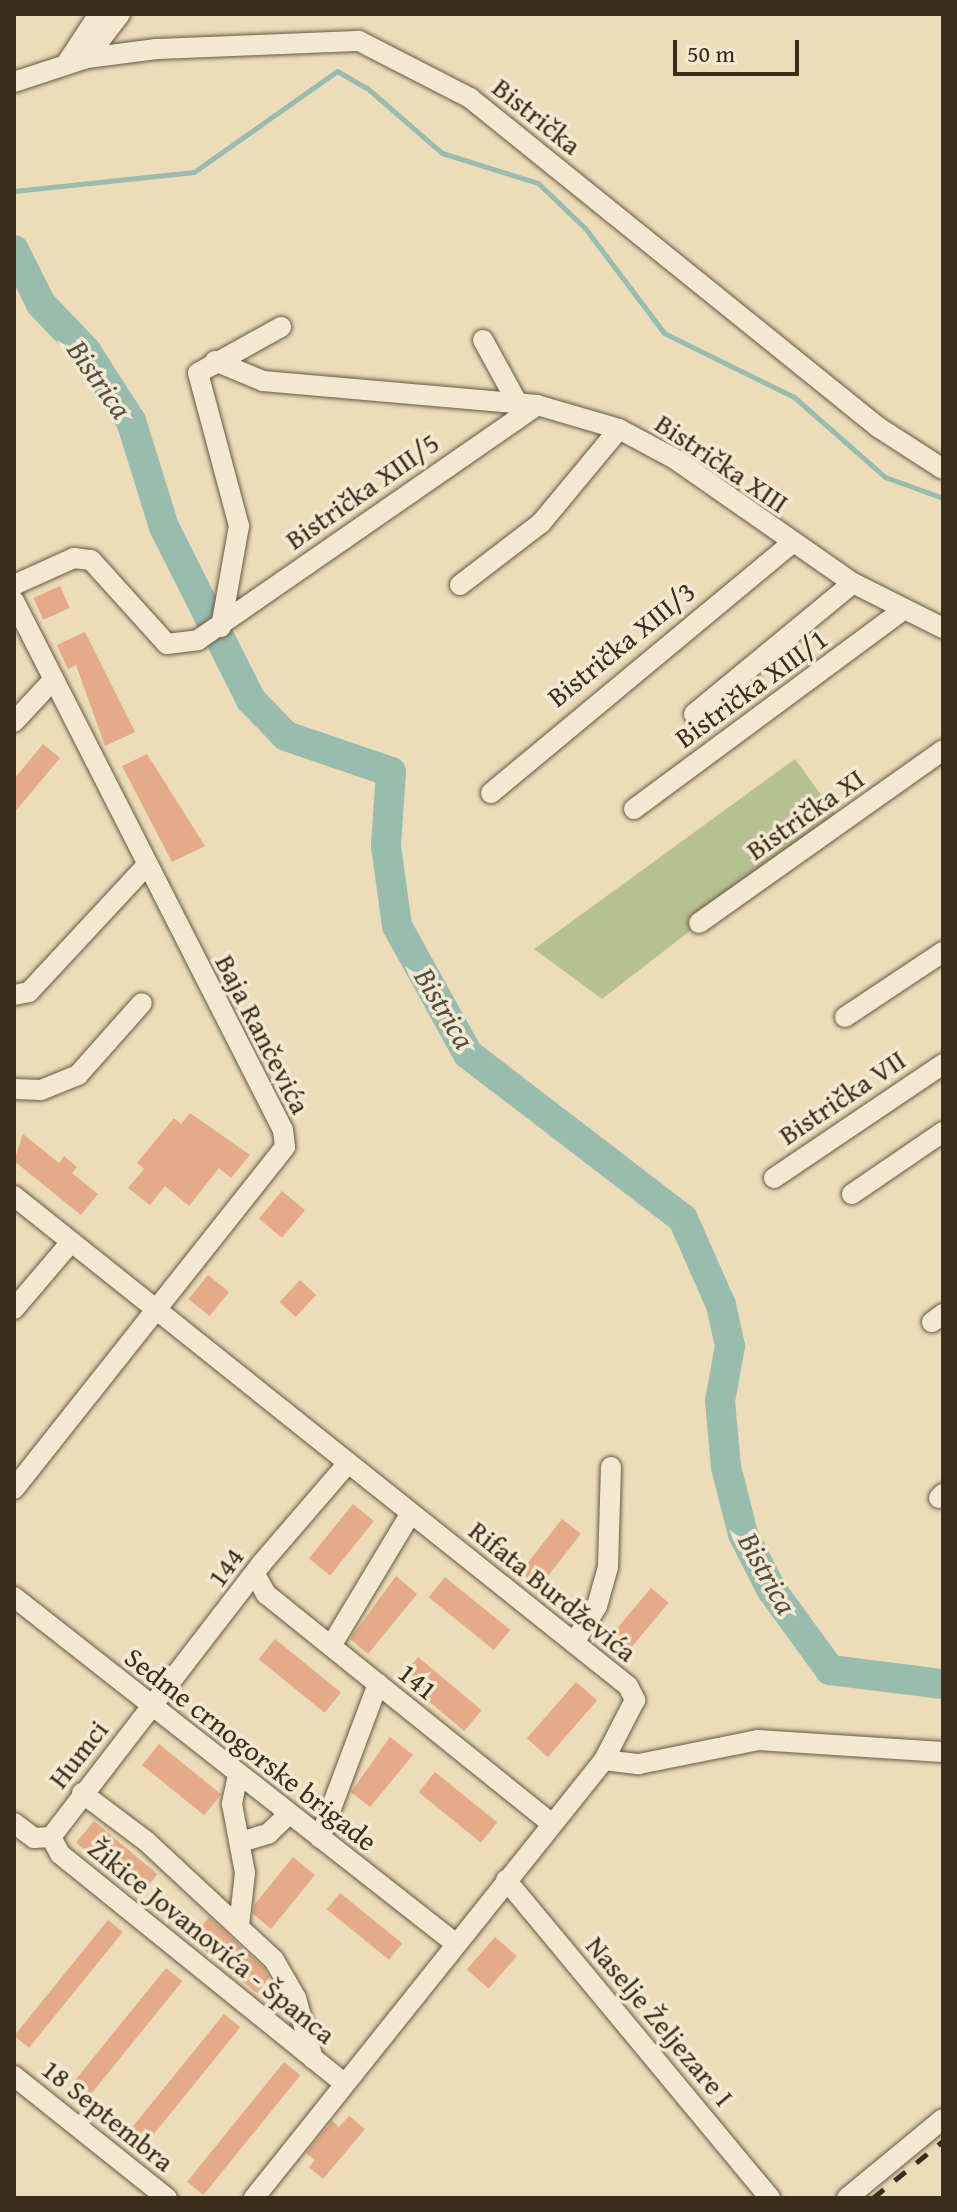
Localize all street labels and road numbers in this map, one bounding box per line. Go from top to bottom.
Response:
street label: Bistrička [486,70,588,162]
street label: Bistrička XIII [649,406,795,520]
street label: Bistrička XIII/5 [279,426,445,556]
street label: Bistrička XIII/3 [540,574,702,714]
street label: Bistrička XIII/1 [668,621,834,755]
street label: Bistrička XI [740,761,870,867]
street label: Baja Rančevića [209,949,317,1119]
street label: Bistrička VII [772,1042,912,1152]
street label: Rifata Burdževića [463,1513,643,1669]
street label: 144 [200,1541,250,1593]
street label: Sedme crnogorske brigade [118,1640,384,1858]
street label: 141 [392,1655,444,1707]
street label: Humci [41,1713,115,1795]
street label: Žikice Jovanovića - Španca [82,1831,342,2051]
street label: Naselje Željezare I [579,1929,741,2113]
street label: 18 Septembra [35,2052,181,2178]

